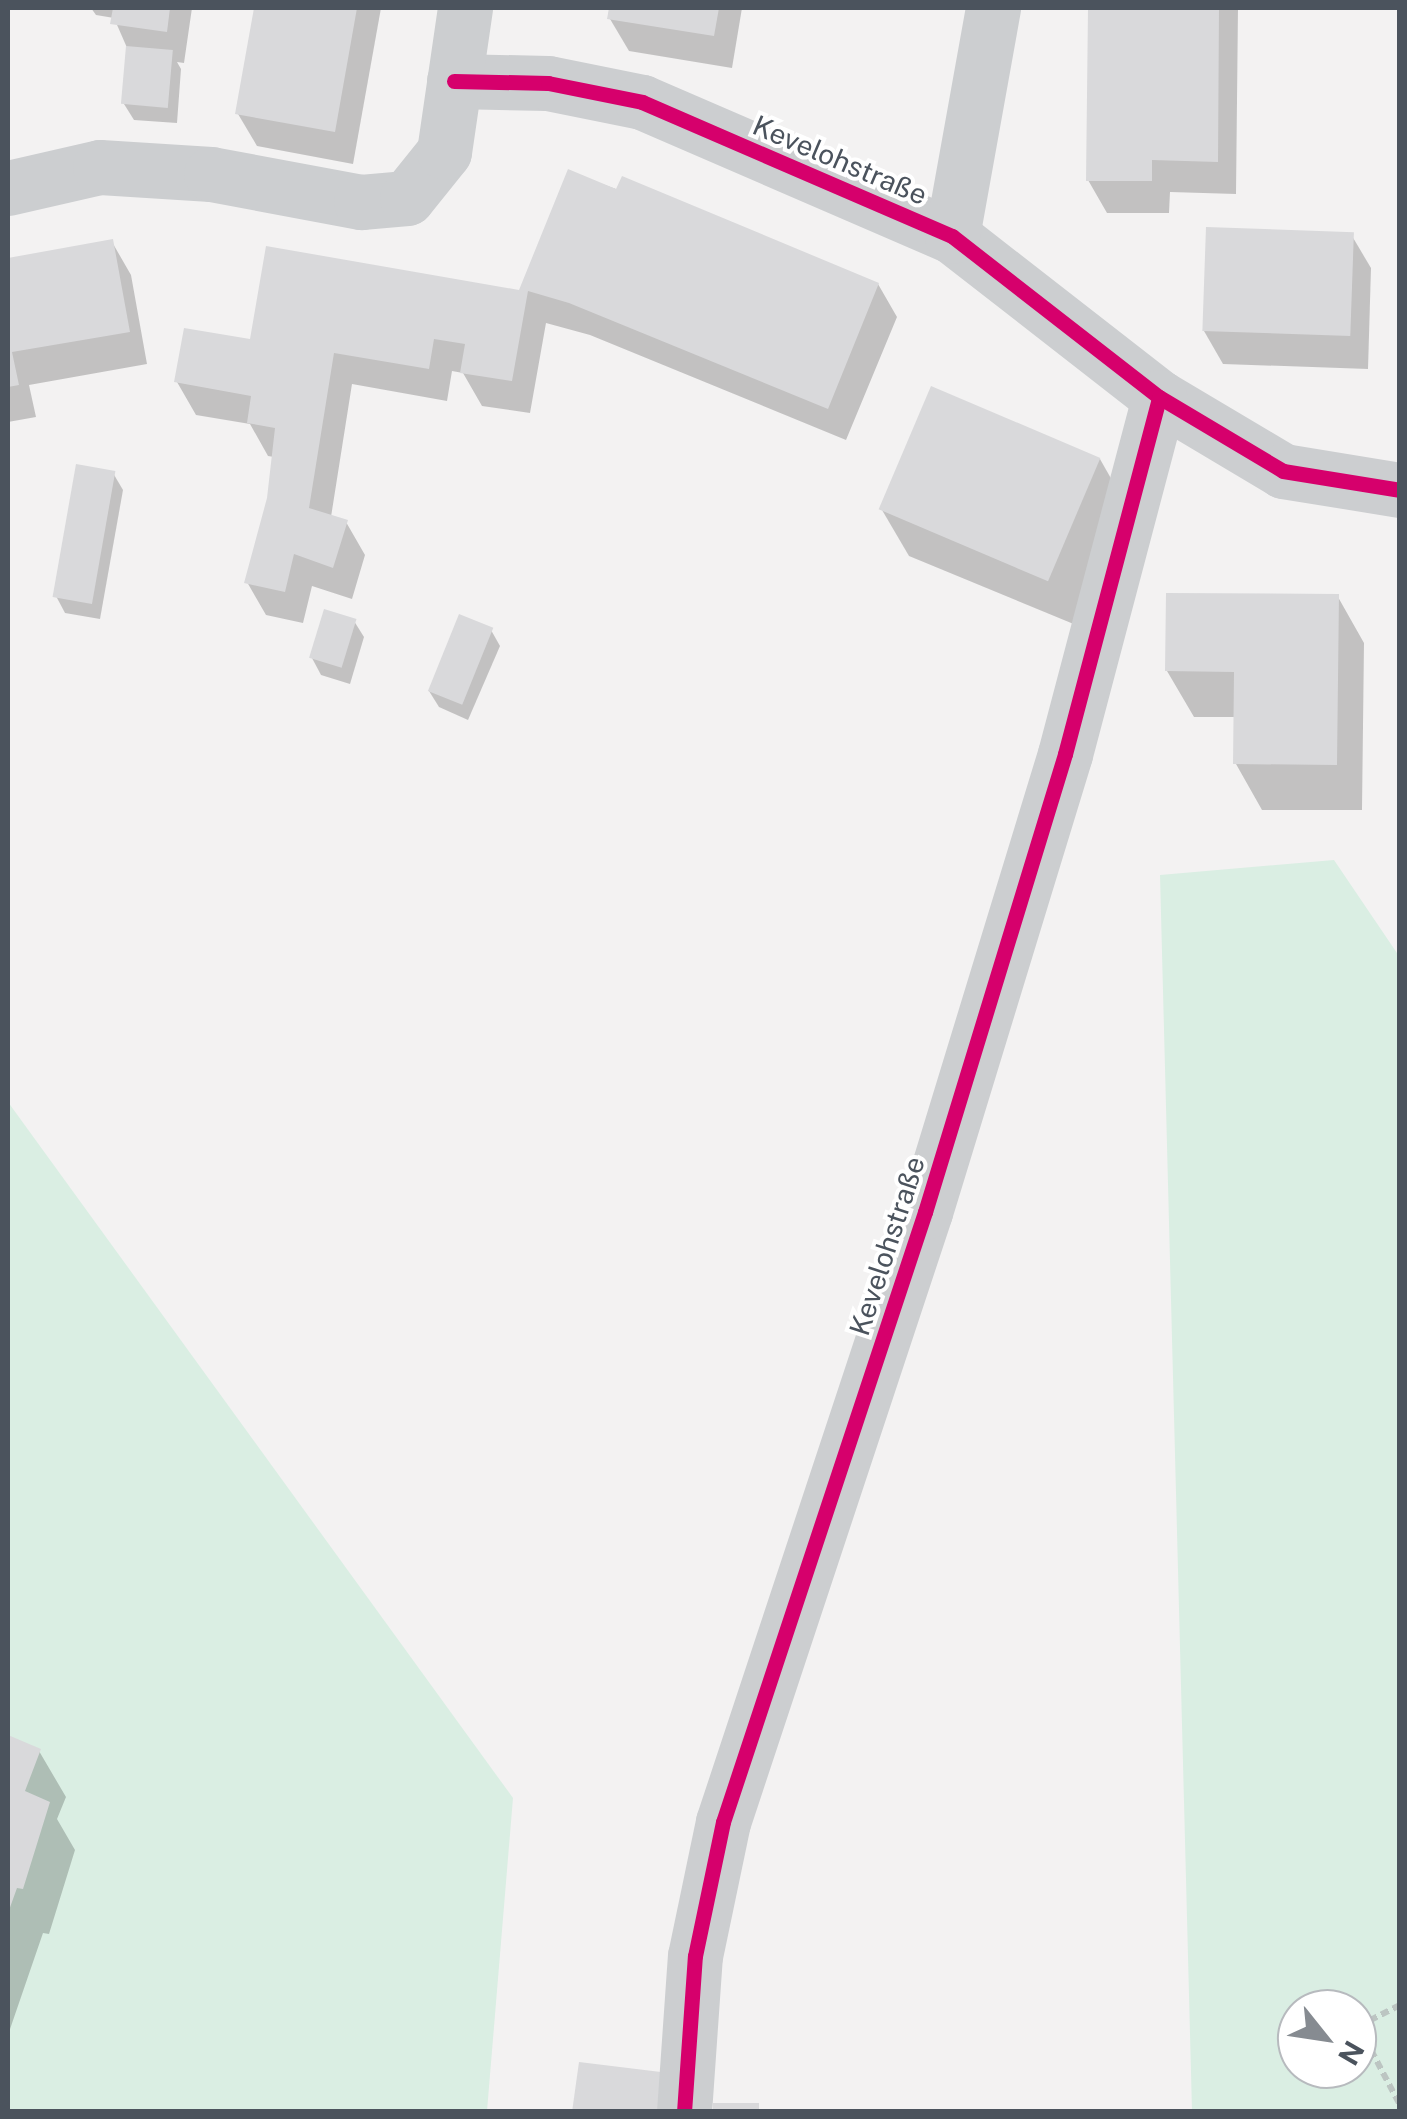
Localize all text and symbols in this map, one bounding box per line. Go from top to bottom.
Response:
street label: Kevelohstraße [748,108,932,212]
street label: Kevelohstraße [842,1152,932,1340]
north arrow [1277,1989,1377,2089]
text: N [1332,2036,1371,2071]

